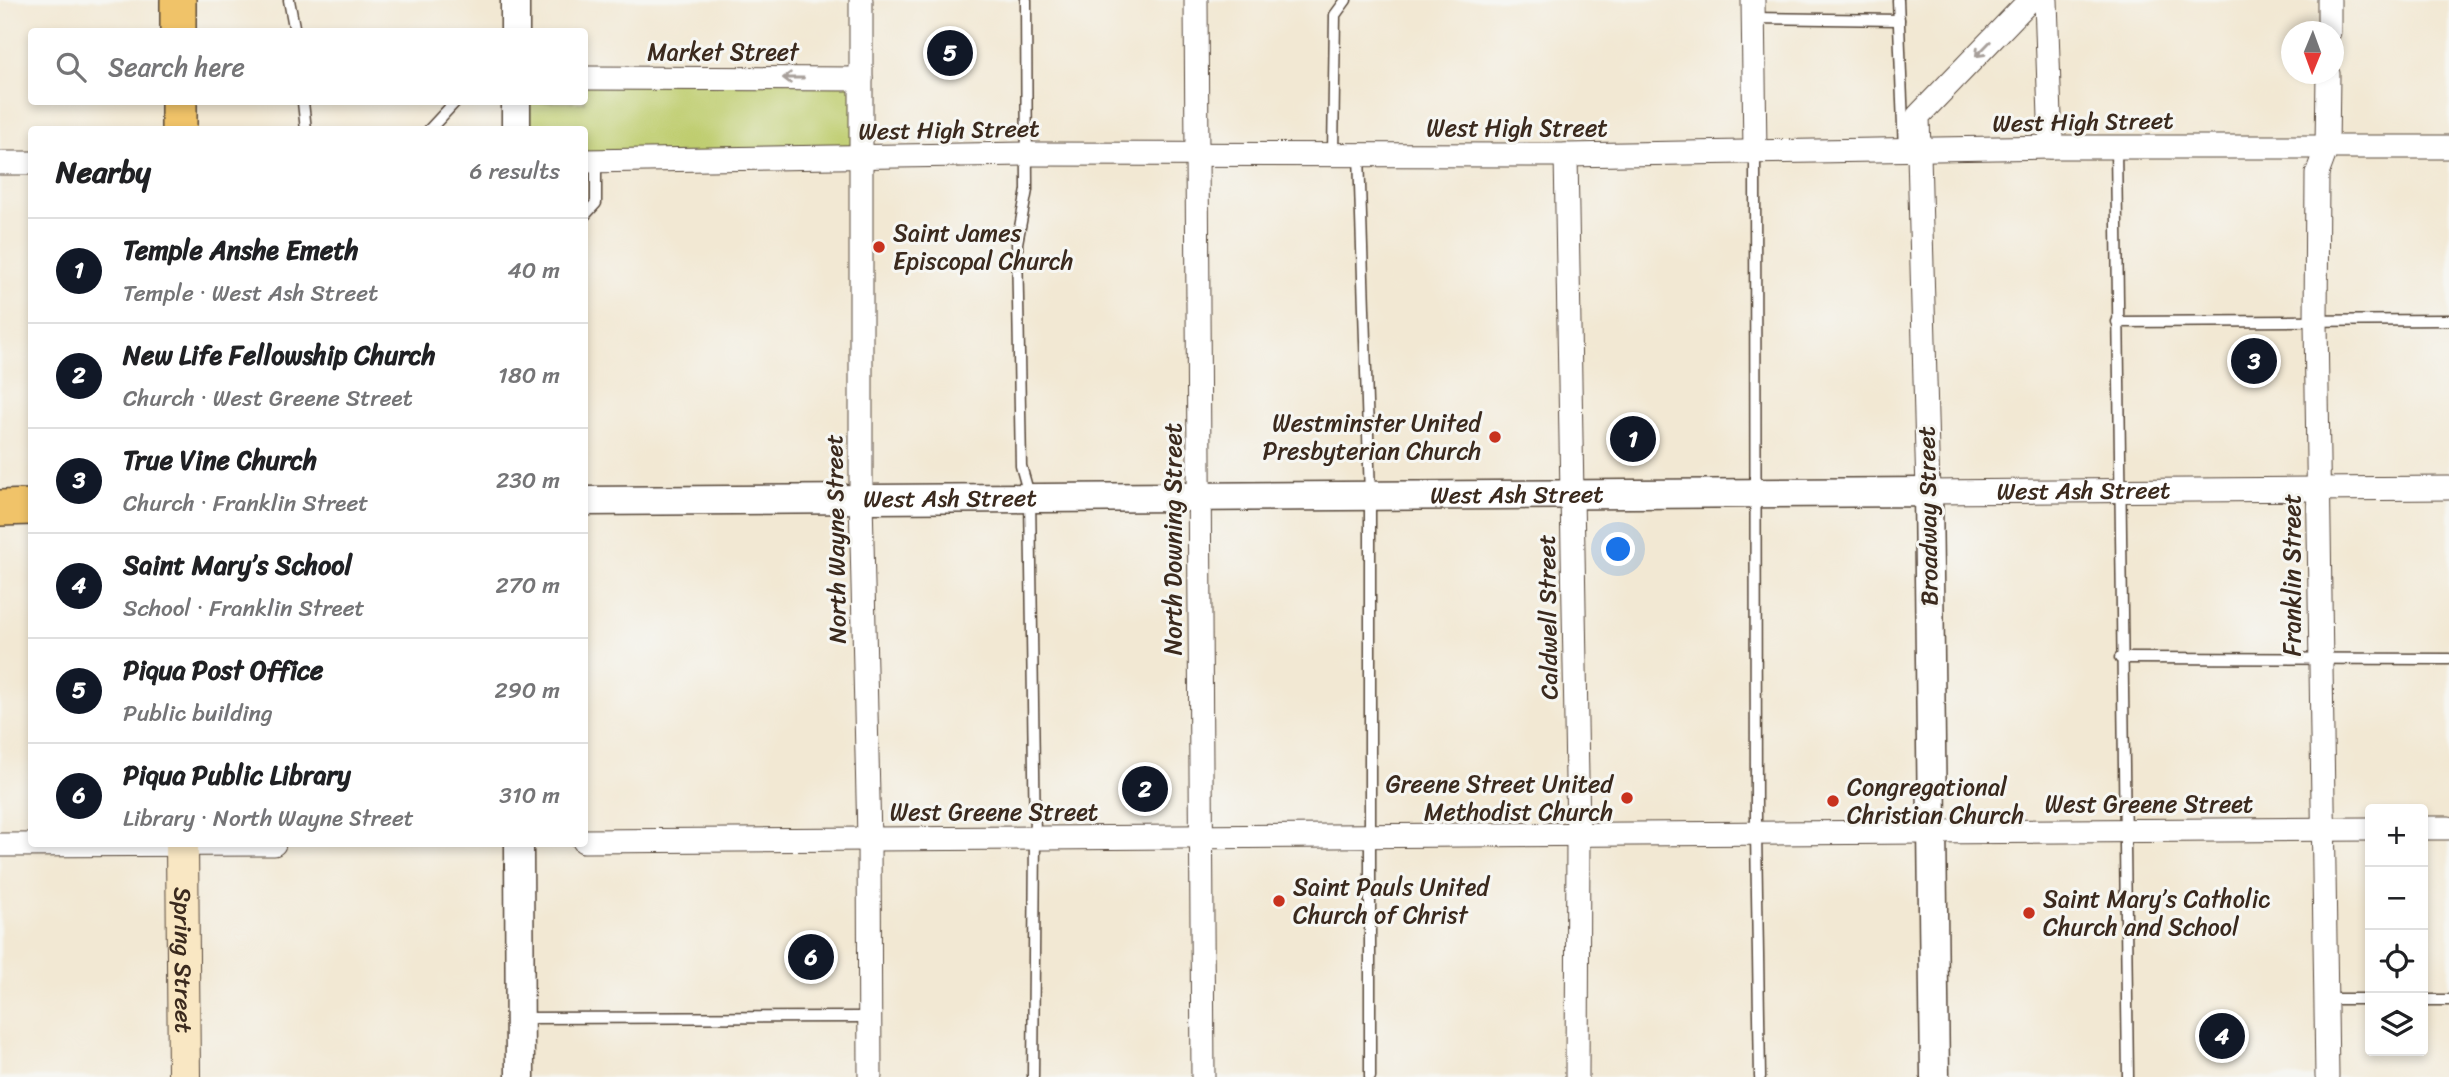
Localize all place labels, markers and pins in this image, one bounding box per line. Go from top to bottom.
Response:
pin: 5 [927,27,973,79]
place label: Saint James Episcopal Church [893,212,1073,282]
marker: Saint James Episcopal Church [871,239,887,255]
pin: 3 [2231,335,2277,387]
place label: Westminster United Presbyterian Church [1263,402,1483,472]
pin: 1 [1610,413,1656,465]
marker: Westminster United Presbyterian Church [1487,429,1503,445]
pin: 2 [1122,763,1168,815]
place label: Greene Street United Methodist Church [1386,763,1614,833]
place label: Congregational Christian Church [1847,766,2024,836]
marker: Greene Street United Methodist Church [1619,790,1635,806]
marker: Congregational Christian Church [1825,793,1841,809]
place label: Saint Pauls United Church of Christ [1293,866,1491,936]
place label: Saint Mary’s Catholic Church and School [2043,878,2270,948]
marker: Saint Pauls United Church of Christ [1271,893,1287,909]
marker: Saint Mary’s Catholic Church and School [2021,905,2037,921]
pin: 6 [788,931,834,983]
pin: 4 [2199,1010,2245,1062]

